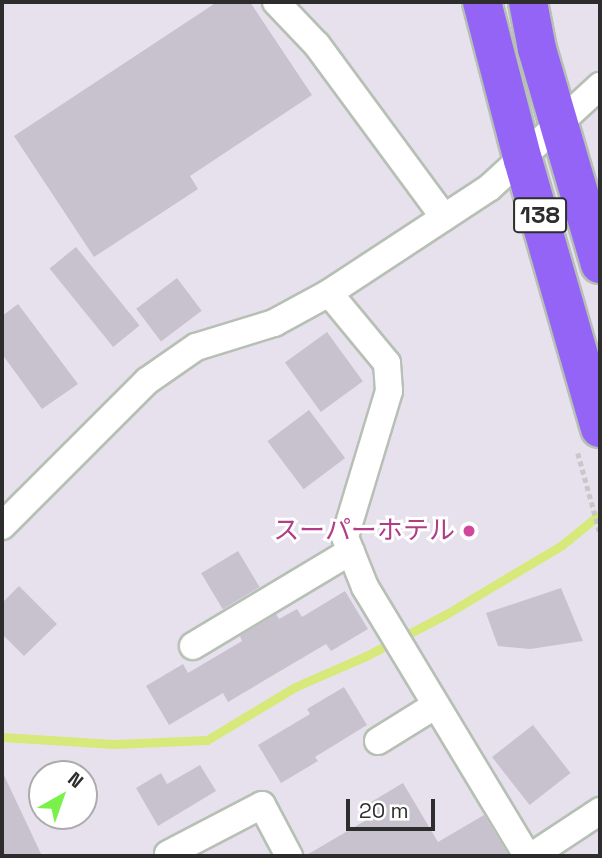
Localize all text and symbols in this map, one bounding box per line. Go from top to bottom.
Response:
road number: 138 [512,195,568,236]
place label: スーパーホテル [273,515,455,547]
marker: スーパーホテル [461,523,477,539]
north arrow [28,760,98,830]
text: N [63,766,88,794]
scale bar [350,784,439,828]
text: 20 m [359,797,409,824]

